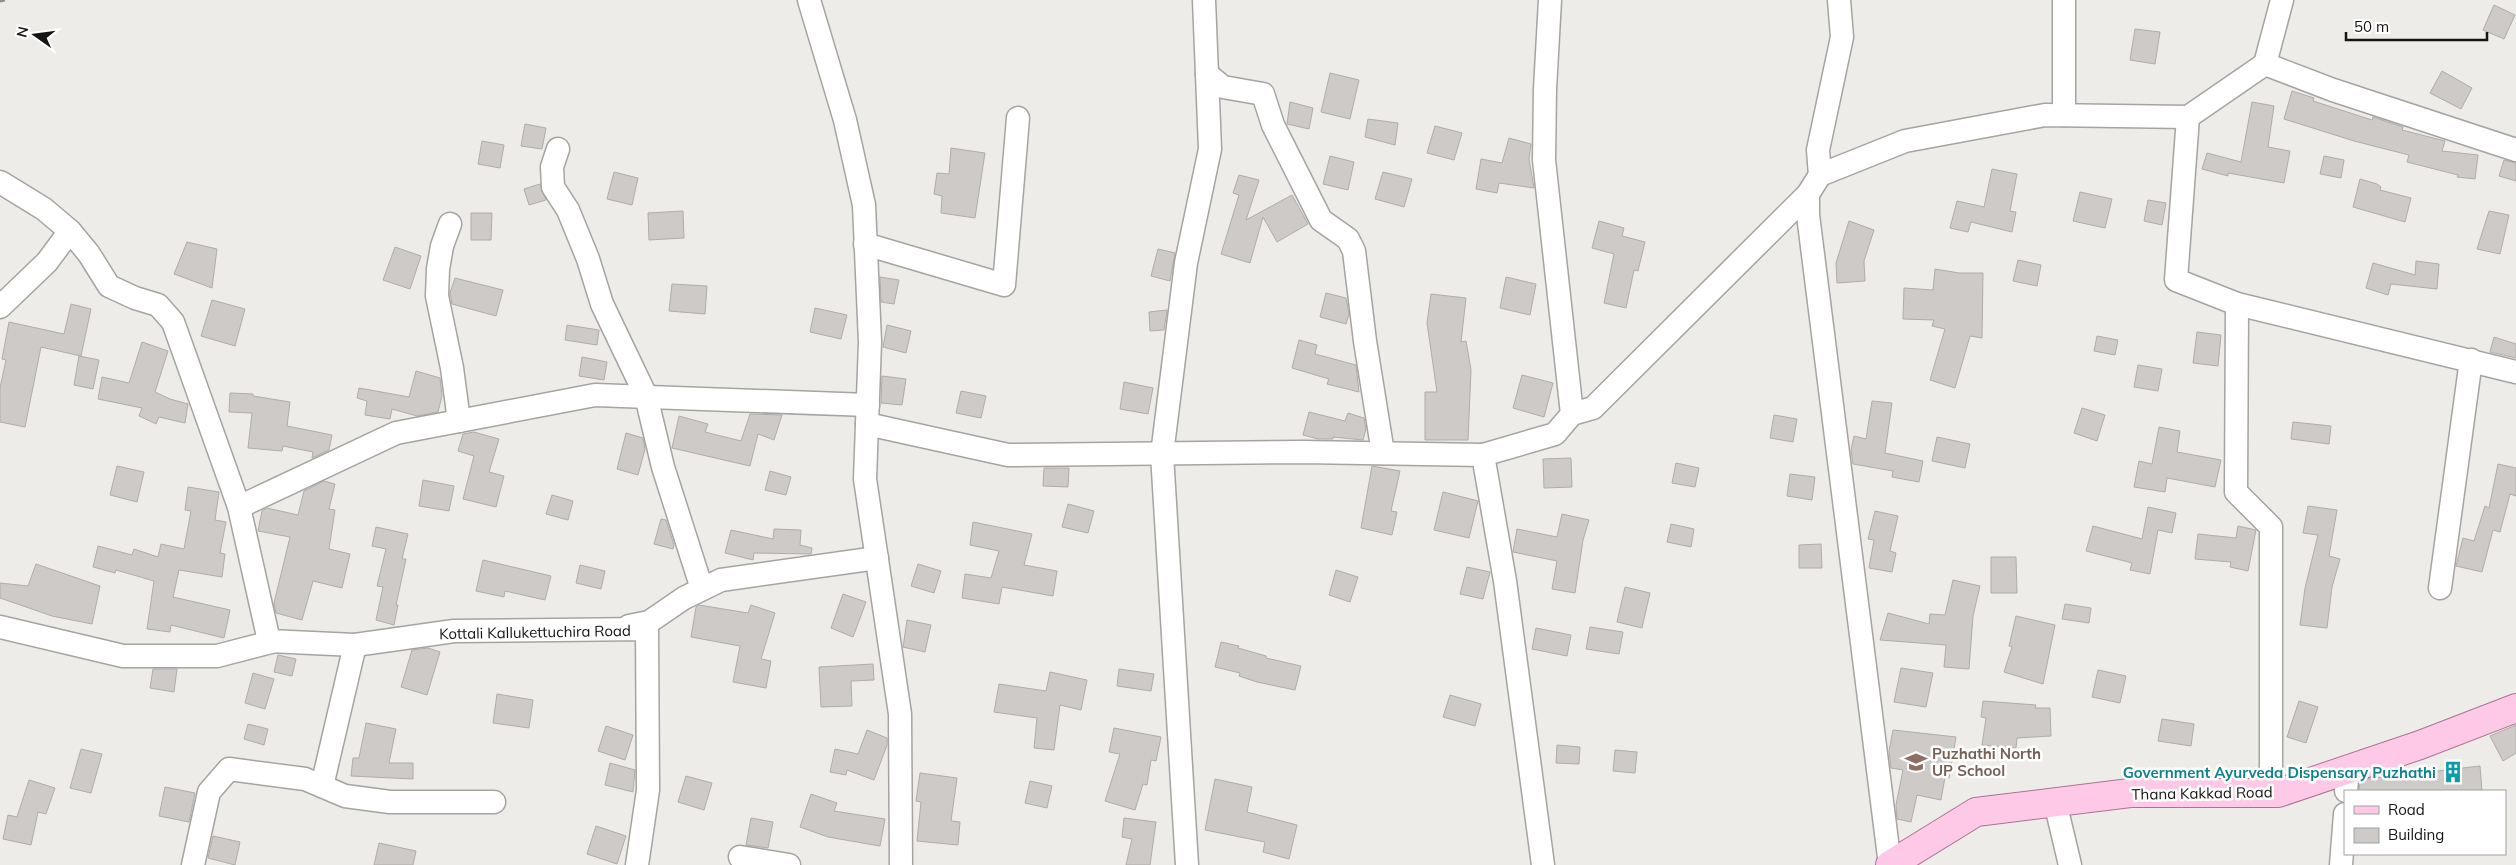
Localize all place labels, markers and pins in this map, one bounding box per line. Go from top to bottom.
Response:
place label: Puzhathi North UP School [1932,744,2041,780]
school or university icon: Puzhathi North UP School [1903,749,1929,775]
building icon: Government Ayurveda Dispensary Puzhathi [2440,759,2466,785]
place label: Government Ayurveda Dispensary Puzhathi [2123,763,2436,782]

